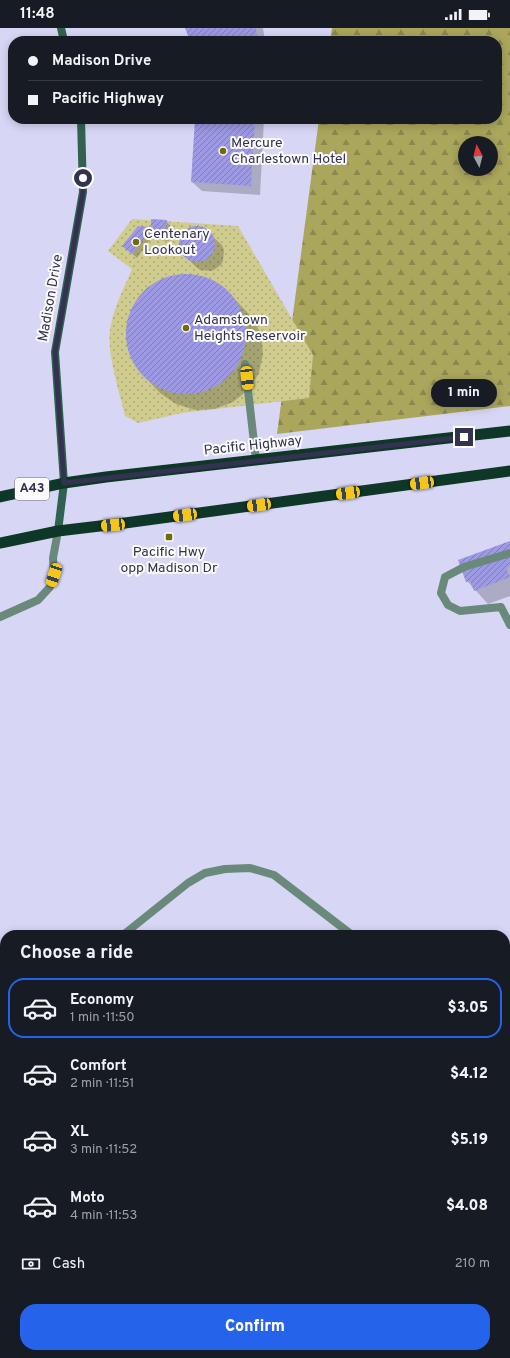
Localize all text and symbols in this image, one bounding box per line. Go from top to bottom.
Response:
text: 11:48 [20,5,55,24]
text: Madison Drive [52,52,151,71]
text: Pacific Highway [52,90,164,109]
place label: Mercure Charlestown Hotel [231,135,346,168]
north arrow [458,136,498,176]
map controls [458,136,498,176]
marker: Mercure Charlestown Hotel [218,146,228,156]
route start [74,169,92,187]
place label: Centenary Lookout [144,226,210,259]
marker: Centenary Lookout [131,237,141,247]
street label: Madison Drive [35,253,67,343]
place label: Adamstown Heights Reservoir [194,312,306,345]
marker: Adamstown Heights Reservoir [181,323,191,333]
car [240,365,254,391]
callout: 1 min [431,379,497,407]
text: 1 min [448,385,480,401]
route end [455,428,473,446]
street label: Pacific Highway [203,432,303,460]
car [409,475,435,491]
road number: A43 [15,478,49,500]
car [335,485,361,501]
car [246,497,272,513]
car [172,507,198,523]
car [100,518,126,532]
marker: Pacific Hwy opp Madison Dr [164,532,174,542]
place label: Pacific Hwy opp Madison Dr [120,544,218,577]
car [45,562,63,588]
text: Choose a ride [20,942,133,965]
icon: car [22,990,58,1026]
text: Economy [70,991,134,1010]
text: $3.05 [448,999,488,1018]
text: 1 min · 11:50 [70,1010,135,1026]
icon: car [22,1056,58,1092]
text: Comfort [70,1057,127,1076]
text: $4.12 [450,1065,488,1084]
text: 2 min · 11:51 [70,1076,134,1092]
icon: car [22,1122,58,1158]
text: XL [70,1123,88,1142]
text: $5.19 [451,1131,488,1150]
text: 3 min · 11:52 [70,1142,137,1158]
icon: car [22,1188,58,1224]
text: Moto [70,1189,105,1208]
text: $4.08 [446,1197,488,1216]
text: 4 min · 11:53 [70,1208,137,1224]
icon: cash [20,1253,42,1275]
text: Cash [52,1255,85,1274]
text: 210 m [455,1256,490,1272]
button: Confirm [20,1304,490,1350]

